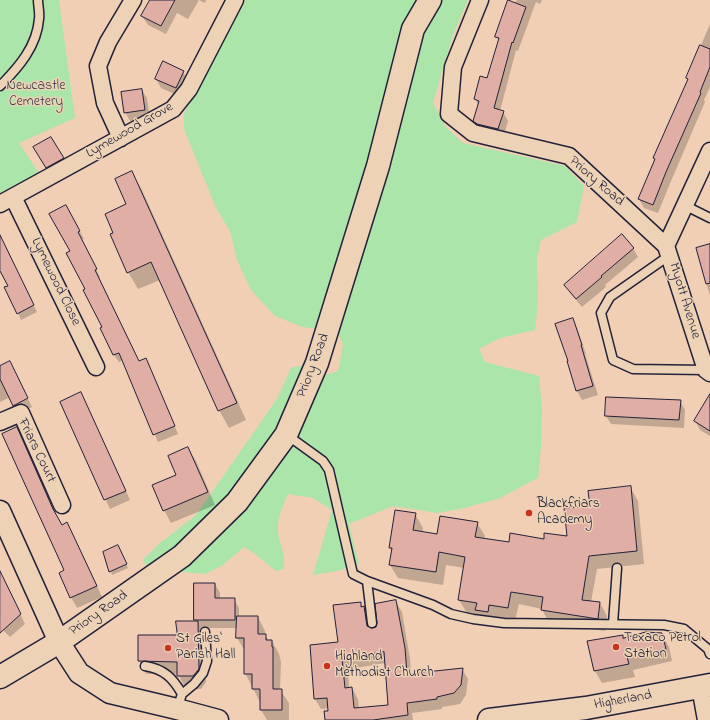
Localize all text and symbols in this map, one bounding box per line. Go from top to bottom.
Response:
park label: Newcastle Cemetery [7,79,65,112]
street label: Lymewood Grove [84,99,176,163]
street label: Priory Road [565,154,627,210]
street label: Lymewood Close [26,235,84,329]
street label: Myott Avenue [664,261,704,341]
street label: Priory Road [294,331,334,401]
street label: Friars Court [13,416,59,486]
place label: Blackfriars Academy [537,497,600,530]
marker: Blackfriars Academy [524,508,534,518]
street label: Priory Road [67,588,131,640]
place label: Texaco Petrol Station [624,631,701,664]
place label: St Giles' Parish Hall [176,632,235,664]
marker: Texaco Petrol Station [611,642,621,652]
marker: St Giles' Parish Hall [163,643,173,653]
place label: Highland Methodist Church [335,650,434,682]
marker: Highland Methodist Church [322,661,332,671]
street label: Higherland [593,688,653,714]

